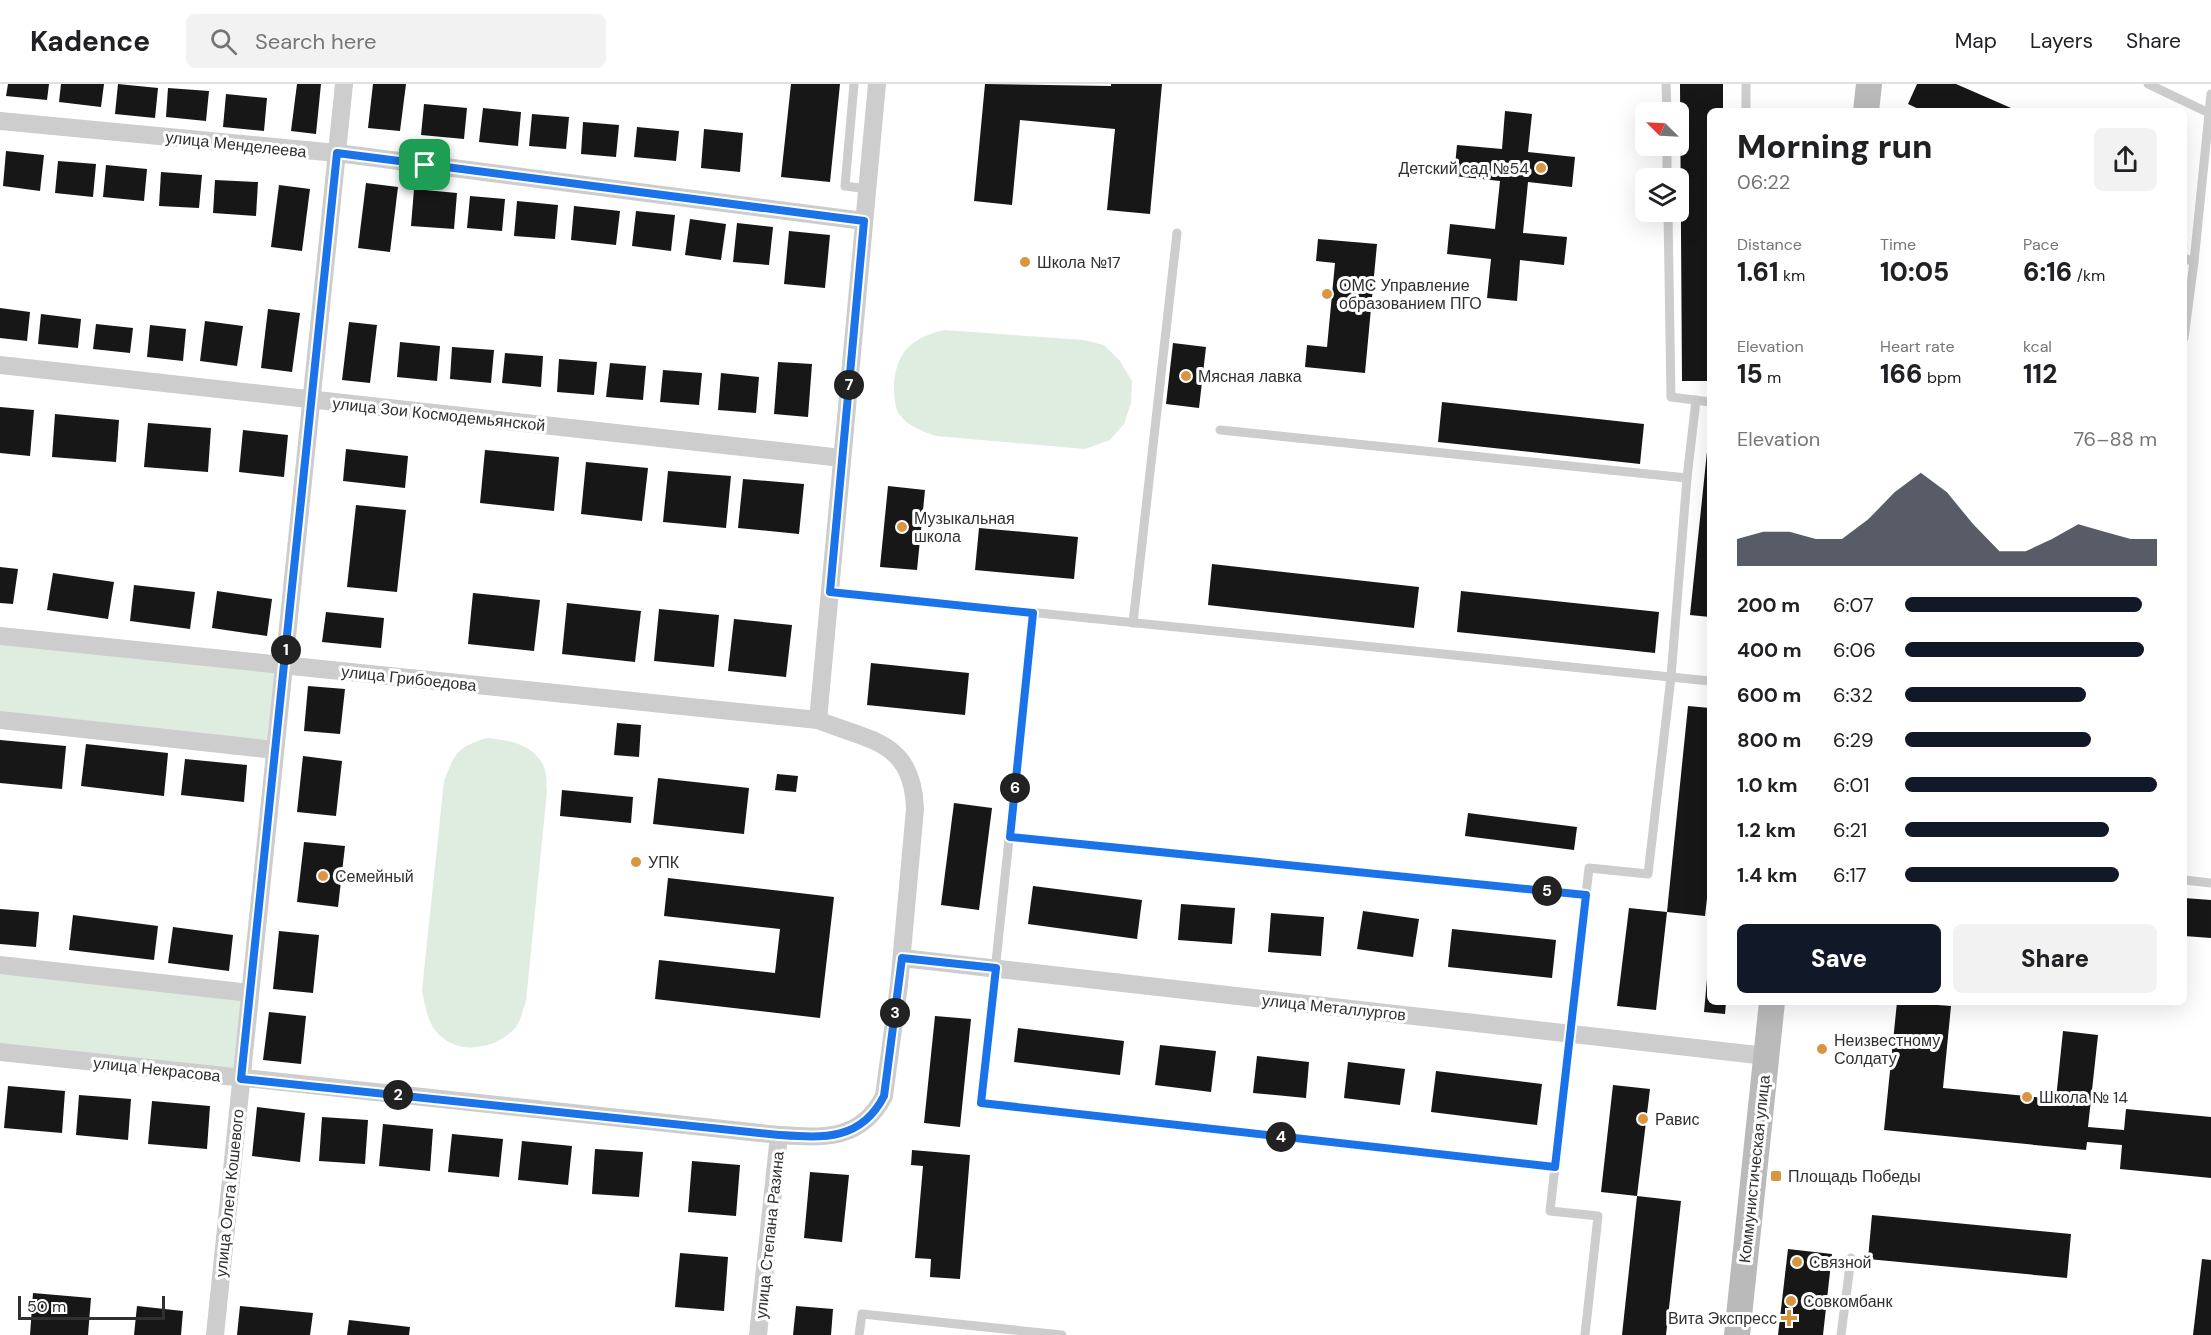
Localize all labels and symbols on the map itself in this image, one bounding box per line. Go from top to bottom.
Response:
north arrow [1635,102,1689,156]
street label: улица Менделеева [164,127,308,162]
pin [399,139,450,190]
place label: Детский сад №54 [1398,158,1529,179]
marker: Детский сад №54 [1534,161,1548,175]
place label: Школа №17 [1037,252,1121,273]
marker: Школа №17 [1018,255,1032,269]
place label: ОМС Управление образованием ПГО [1339,275,1482,314]
marker: ОМС Управление образованием ПГО [1320,287,1334,301]
place label: Мясная лавка [1198,366,1302,387]
marker: Мясная лавка [1179,369,1193,383]
pin: 7 [834,370,864,400]
street label: улица Зои Космодемьянской [332,393,546,436]
place label: Музыкальная школа [914,508,1015,547]
marker: Музыкальная школа [895,520,909,534]
pin: 1 [271,635,301,665]
street label: улица Грибоедова [340,661,478,696]
pin: 6 [1000,773,1030,803]
place label: УПК [648,852,680,873]
marker: УПК [629,855,643,869]
place label: Семейный [335,866,414,887]
marker: Семейный [316,869,330,883]
pin: 5 [1532,876,1562,906]
street label: улица Металлургов [1261,990,1407,1025]
pin: 3 [880,998,910,1028]
place label: Неизвестному Солдату [1834,1030,1940,1069]
marker: Неизвестному Солдату [1815,1042,1829,1056]
street label: улица Некрасова [92,1052,222,1087]
street label: Коммунистическая улица [1734,1074,1775,1264]
pin: 2 [383,1080,413,1110]
place label: Школа № 14 [2039,1087,2128,1108]
marker: Школа № 14 [2020,1090,2034,1104]
street label: улица Олега Кошевого [210,1108,249,1278]
place label: Равис [1655,1109,1699,1130]
marker: Равис [1636,1112,1650,1126]
pin: 4 [1266,1122,1296,1152]
street label: улица Степана Разина [750,1150,789,1320]
place label: Площадь Победы [1788,1166,1921,1187]
marker: Площадь Победы [1769,1169,1783,1183]
place label: Связной [1809,1252,1872,1273]
marker: Связной [1790,1255,1804,1269]
place label: Совкомбанк [1803,1291,1893,1312]
scale bar [18,1293,165,1320]
marker: Совкомбанк [1784,1294,1798,1308]
place label: Вита Экспресс [1668,1308,1777,1329]
marker: Вита Экспресс [1782,1311,1796,1325]

